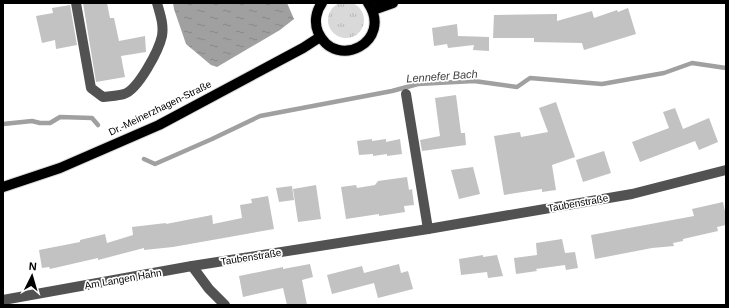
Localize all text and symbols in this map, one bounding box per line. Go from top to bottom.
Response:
water label: Lennefer Bach [406,68,478,84]
street label: Dr.-Meinerzhagen-Straße [107,78,214,138]
street label: Taubenstraße [547,192,609,214]
street label: Taubenstraße [220,247,282,267]
north arrow [12,256,52,296]
text: N [28,260,37,272]
street label: Am Langen Hahn [84,267,162,291]

